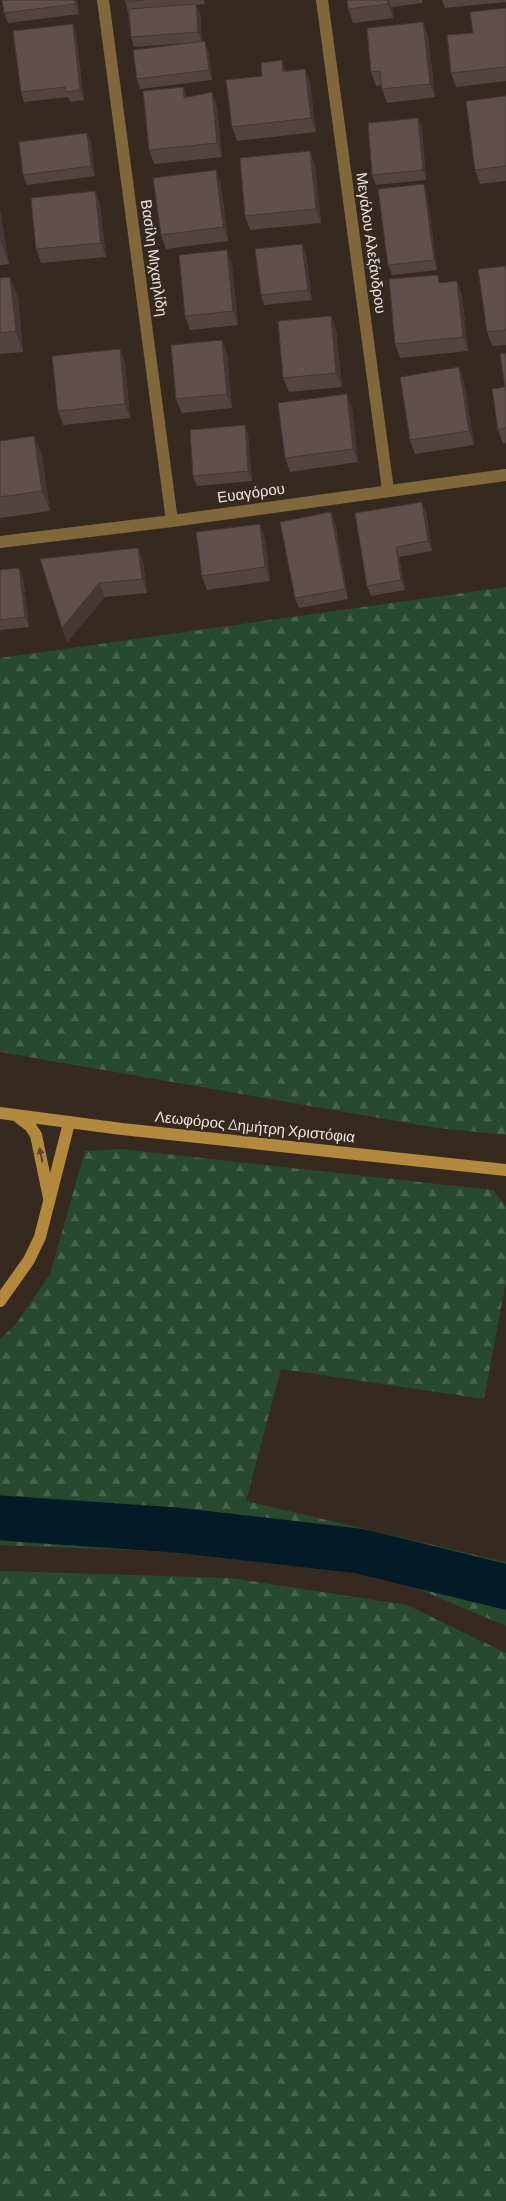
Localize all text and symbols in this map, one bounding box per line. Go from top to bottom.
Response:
street label: Μεγάλου Αλεξάνδρου [353,171,391,315]
street label: Βασίλη Μιχαηλίδη [138,198,172,318]
street label: Ευαγόρου [216,478,286,506]
street label: Λεωφόρος Δημήτρη Χριστόφια [154,1107,356,1145]
one-way arrow [37,1147,45,1162]

